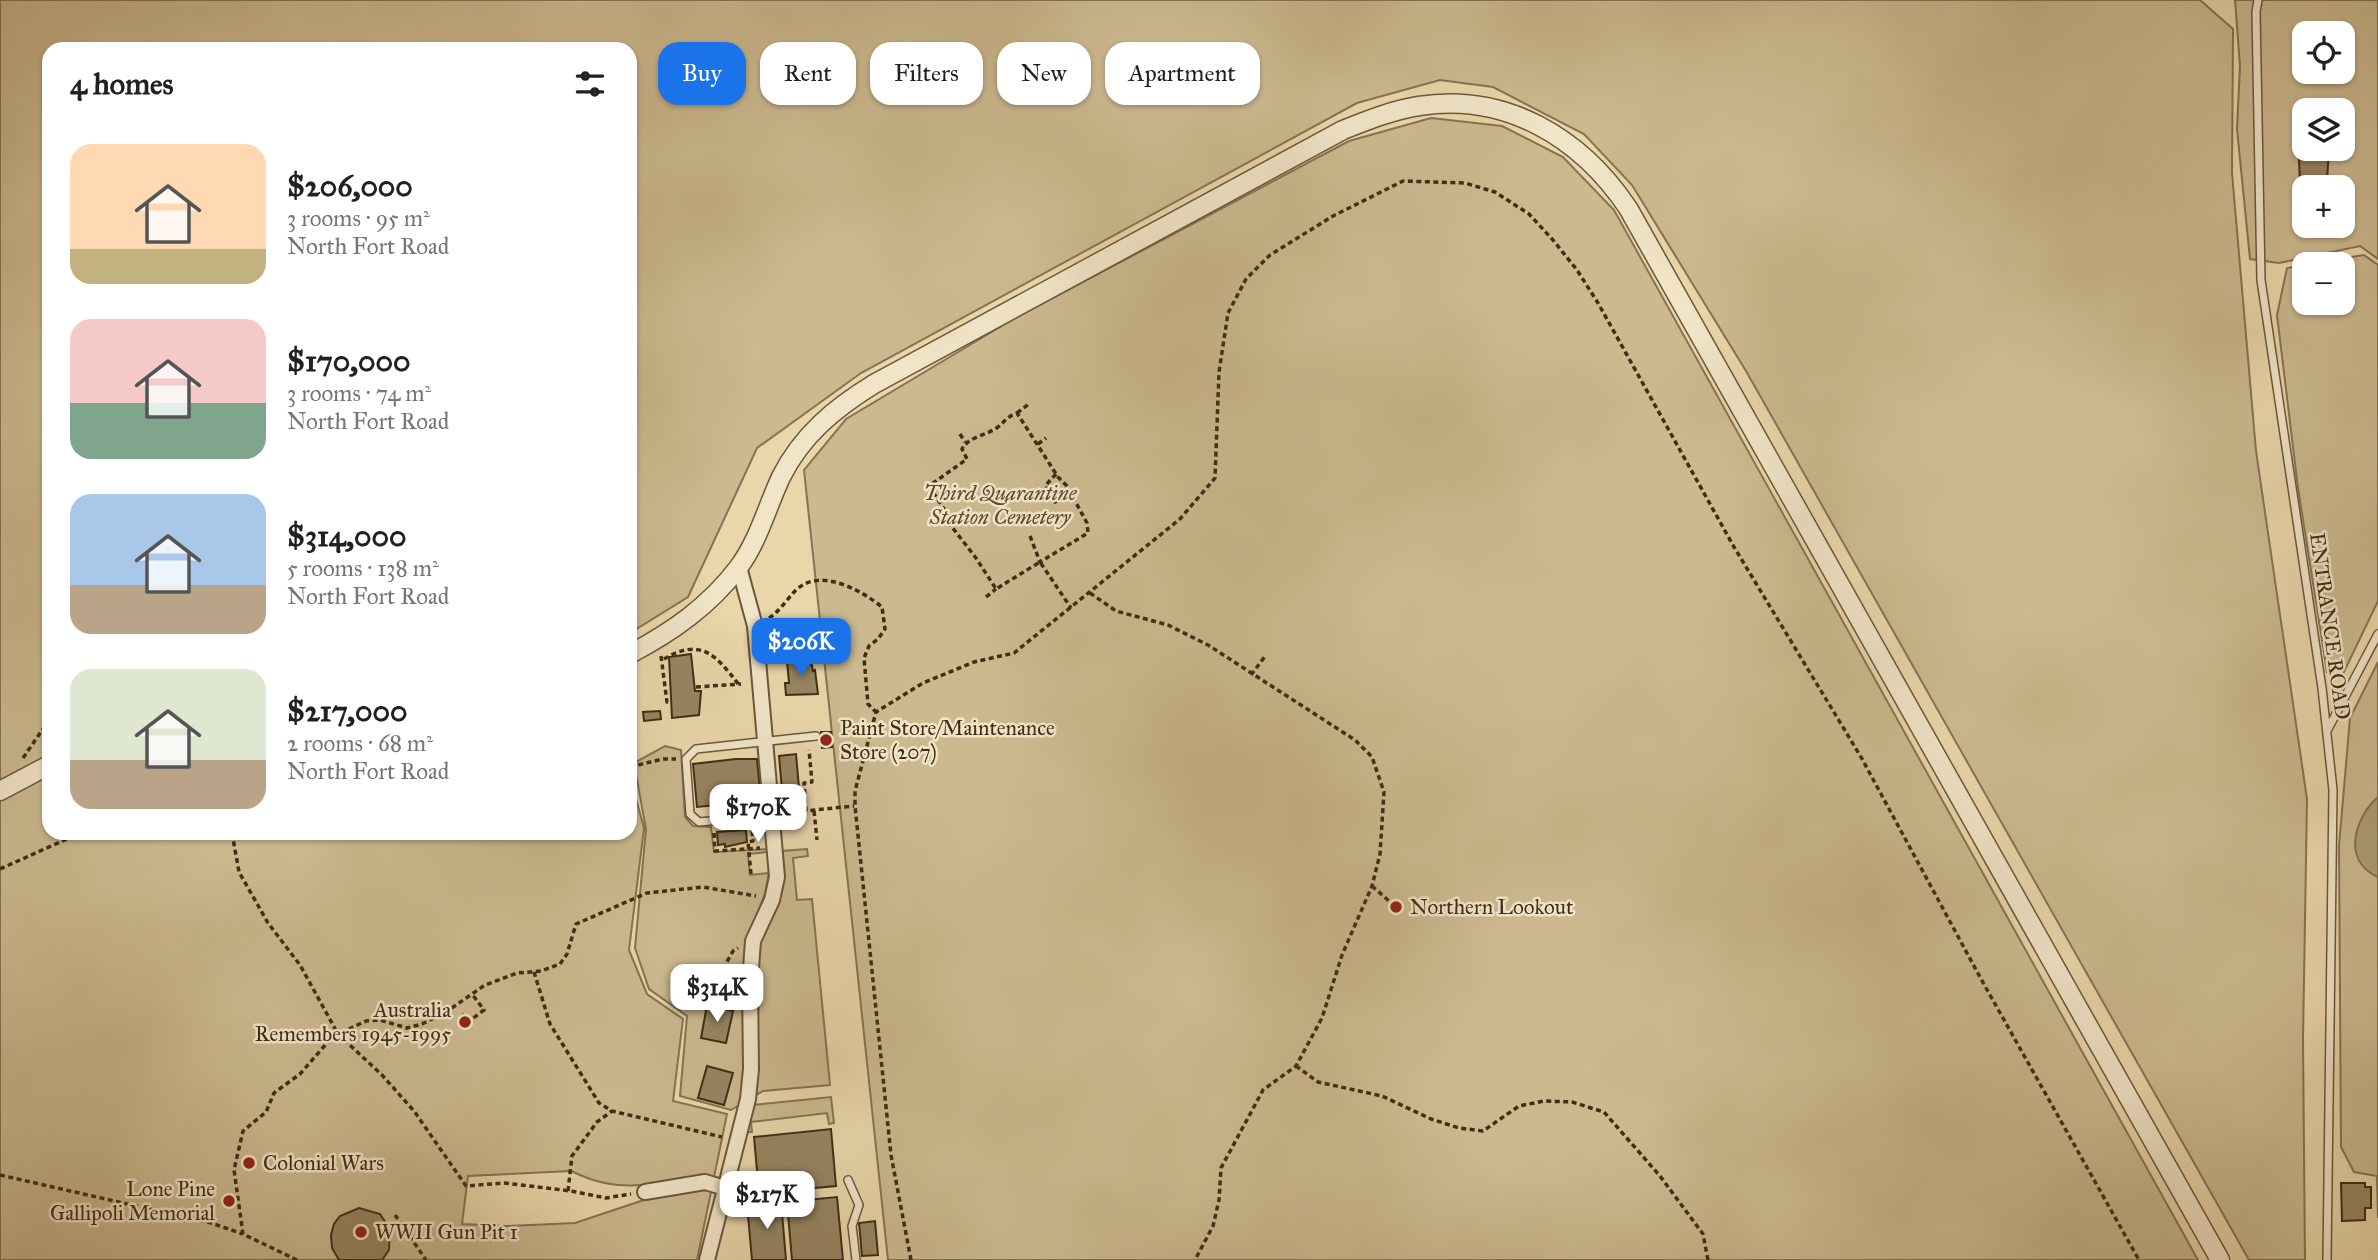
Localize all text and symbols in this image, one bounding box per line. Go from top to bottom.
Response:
map controls [2292,21,2355,315]
button: locate [2292,21,2355,84]
chip: Buy [658,42,746,105]
chip: Rent [760,42,856,105]
chip: Filters [870,42,983,105]
chip: New [997,42,1091,105]
chip: Apartment [1105,42,1260,105]
icon: filters [571,65,609,103]
text: 4 homes [70,66,174,102]
button: layers [2292,98,2355,161]
text: $206,000 [287,168,413,204]
icon: home [126,172,210,256]
button: + [2292,175,2355,238]
text: 3 rooms · 95 m² [287,204,430,232]
text: North Fort Road [287,232,449,260]
button: − [2292,252,2355,315]
text: $170,000 [287,343,410,379]
icon: home [126,347,210,431]
text: 3 rooms · 74 m² [287,379,431,407]
text: North Fort Road [287,407,449,435]
park label: Third Quarantine Station Cemetery [923,480,1078,530]
text: $314,000 [287,518,406,554]
icon: home [126,522,210,606]
street label: ENTRANCE ROAD [2304,531,2356,721]
text: 5 rooms · 138 m² [287,554,439,582]
text: North Fort Road [287,582,449,610]
pin: $206K [752,618,850,678]
text: $206K [768,627,834,655]
text: $217,000 [287,693,407,729]
icon: home [126,697,210,781]
place label: Paint Store/Maintenance Store (207) [840,715,1055,765]
text: 2 rooms · 68 m² [287,729,433,757]
marker: Paint Store/Maintenance Store (207) [818,732,834,748]
text: North Fort Road [287,757,449,785]
pin: $170K [709,784,807,844]
text: $170K [726,793,790,821]
place label: Northern Lookout [1410,894,1574,920]
marker: Northern Lookout [1388,899,1404,915]
pin: $314K [668,964,766,1024]
text: $314K [686,973,748,1001]
place label: Australia Remembers 1945-1995 [255,997,451,1047]
marker: Australia Remembers 1945-1995 [457,1014,473,1030]
place label: Colonial Wars [263,1150,384,1176]
marker: Colonial Wars [241,1155,257,1171]
pin: $217K [718,1172,816,1231]
place label: Lone Pine Gallipoli Memorial [50,1176,215,1226]
text: $217K [736,1180,798,1208]
marker: Lone Pine Gallipoli Memorial [221,1193,237,1209]
place label: WWII Gun Pit 1 [375,1219,518,1245]
marker: WWII Gun Pit 1 [353,1224,369,1240]

